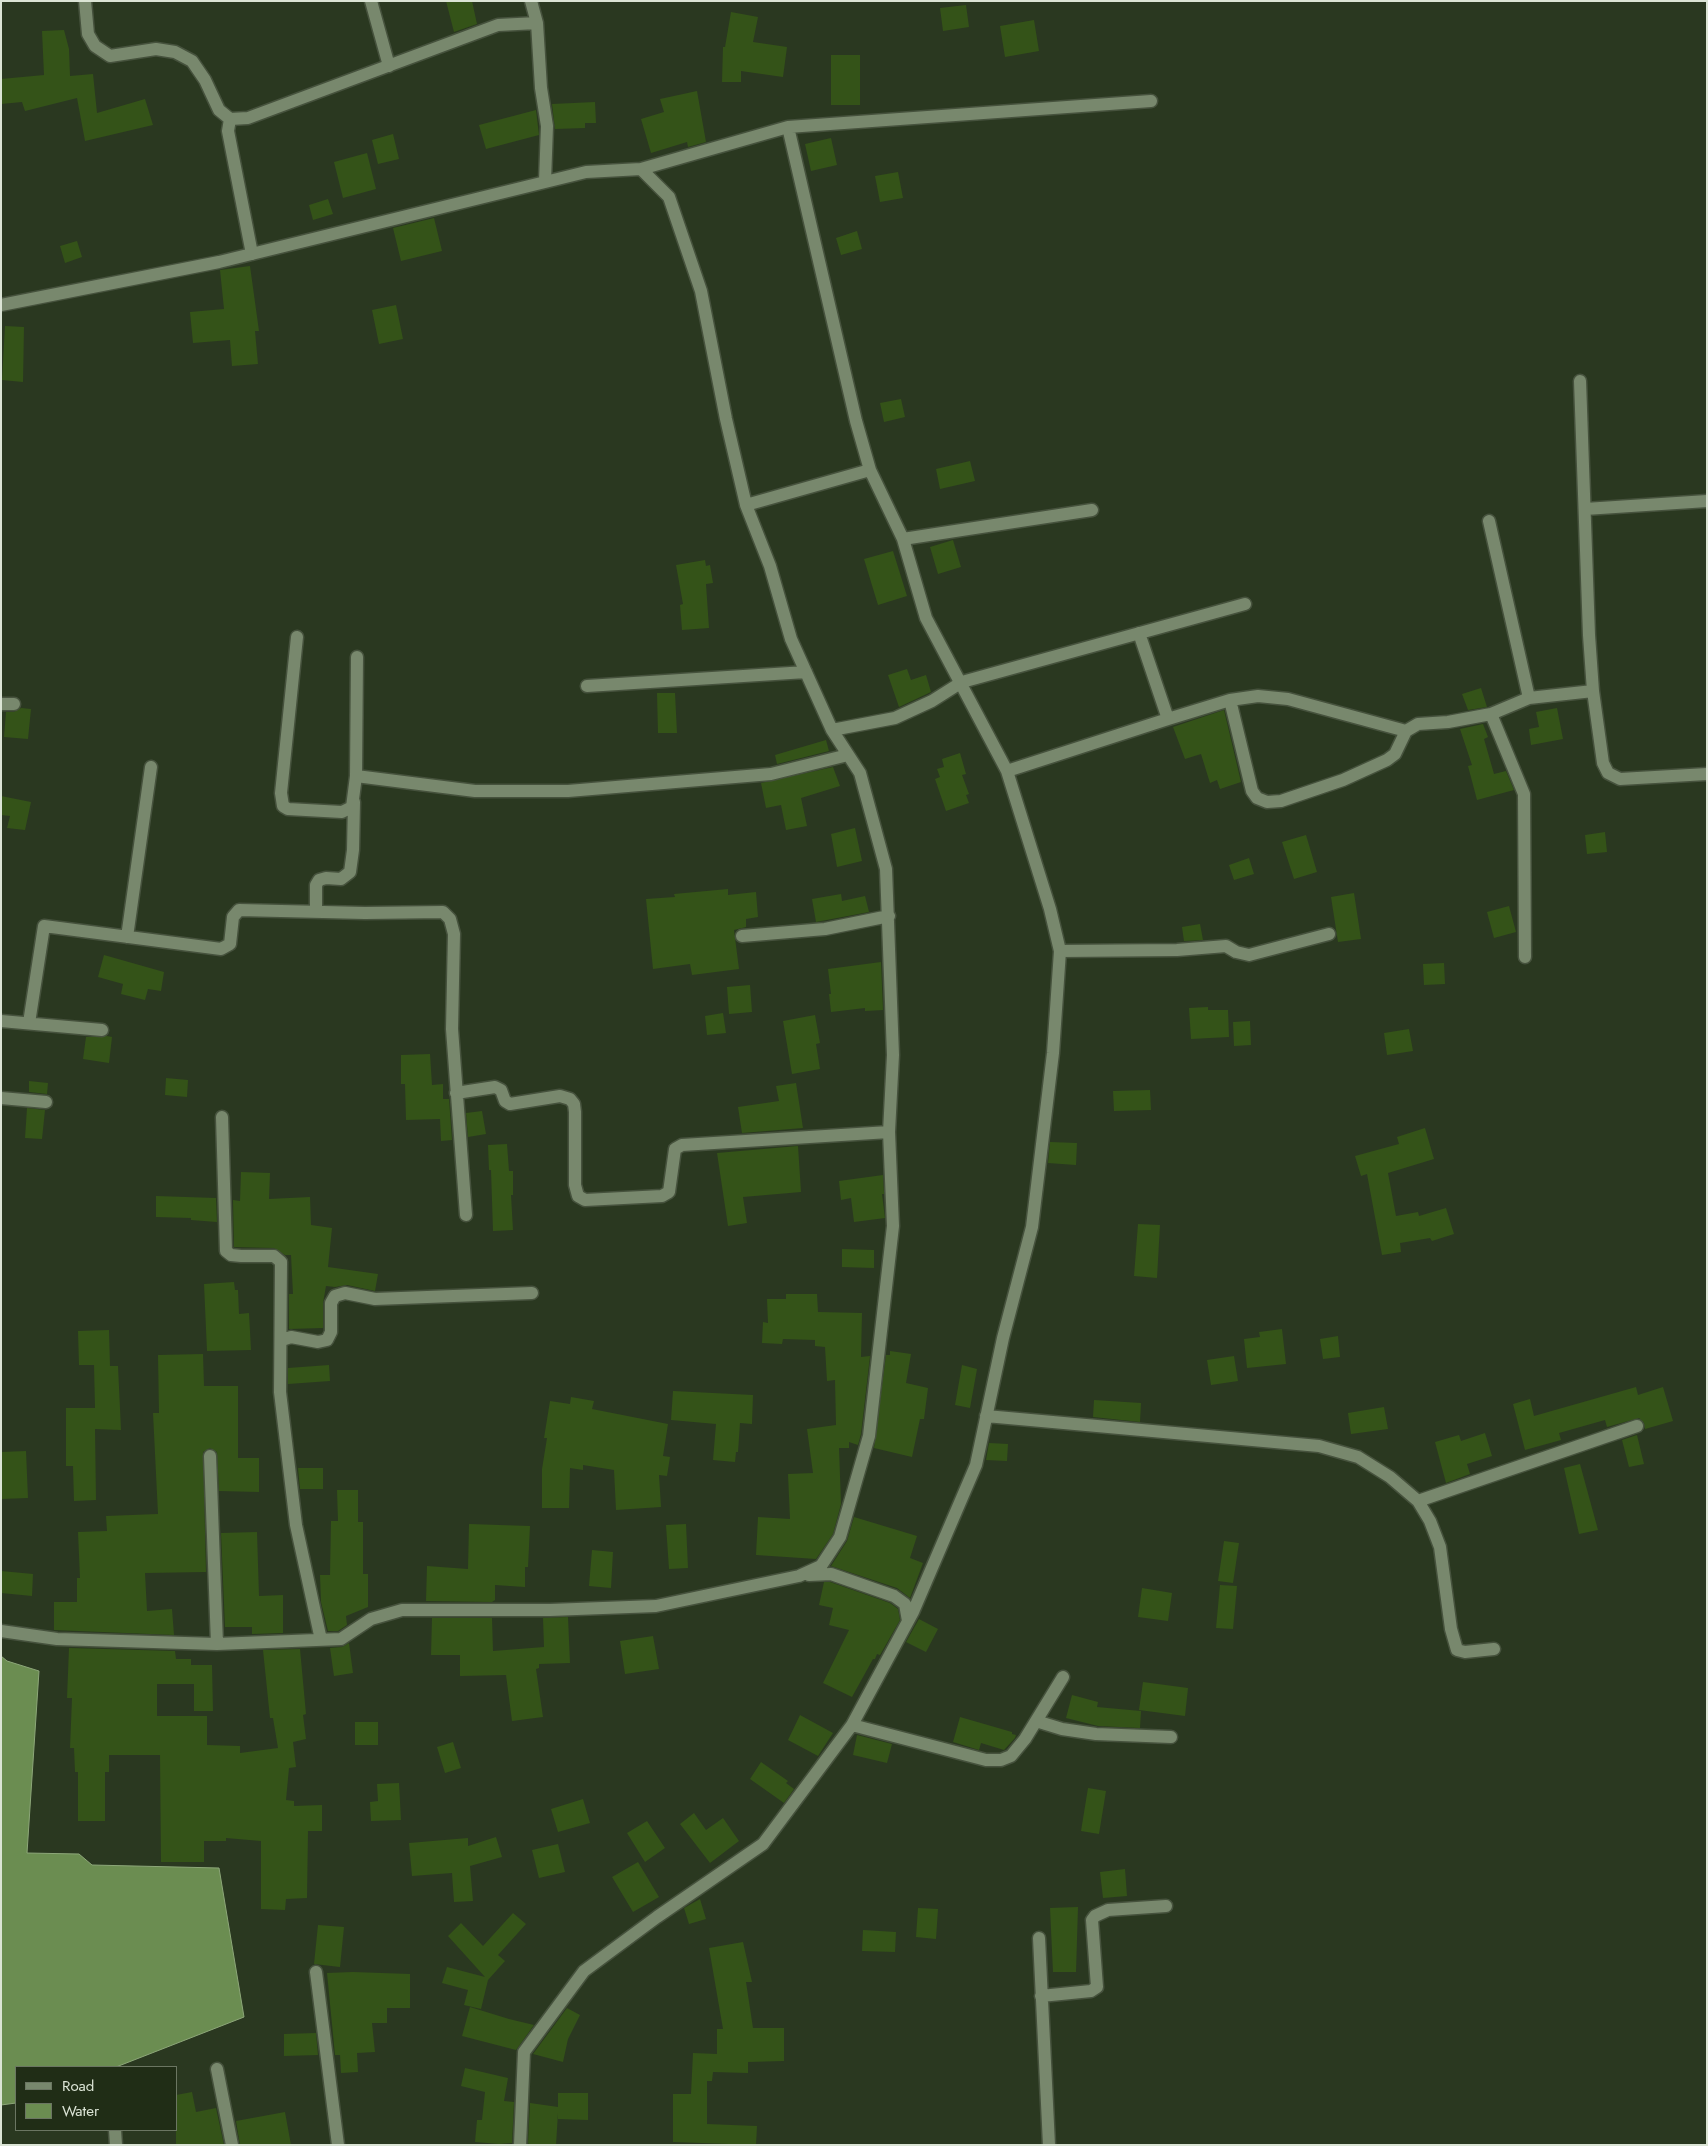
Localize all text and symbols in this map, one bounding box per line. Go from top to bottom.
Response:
legend [15,2066,178,2131]
text: Road [62,2075,94,2097]
text: Water [62,2100,99,2122]

